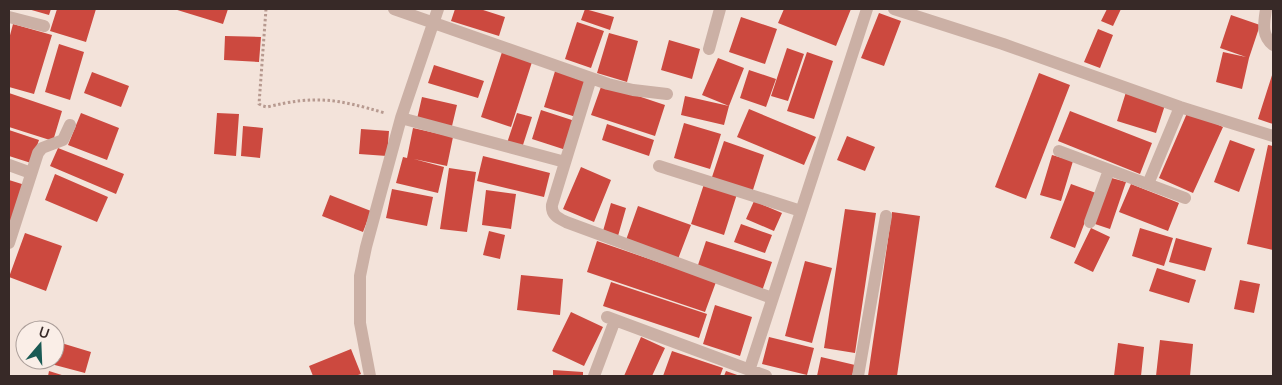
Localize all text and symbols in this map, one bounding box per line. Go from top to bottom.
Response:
north arrow [15,320,65,370]
text: U [37,322,52,343]

